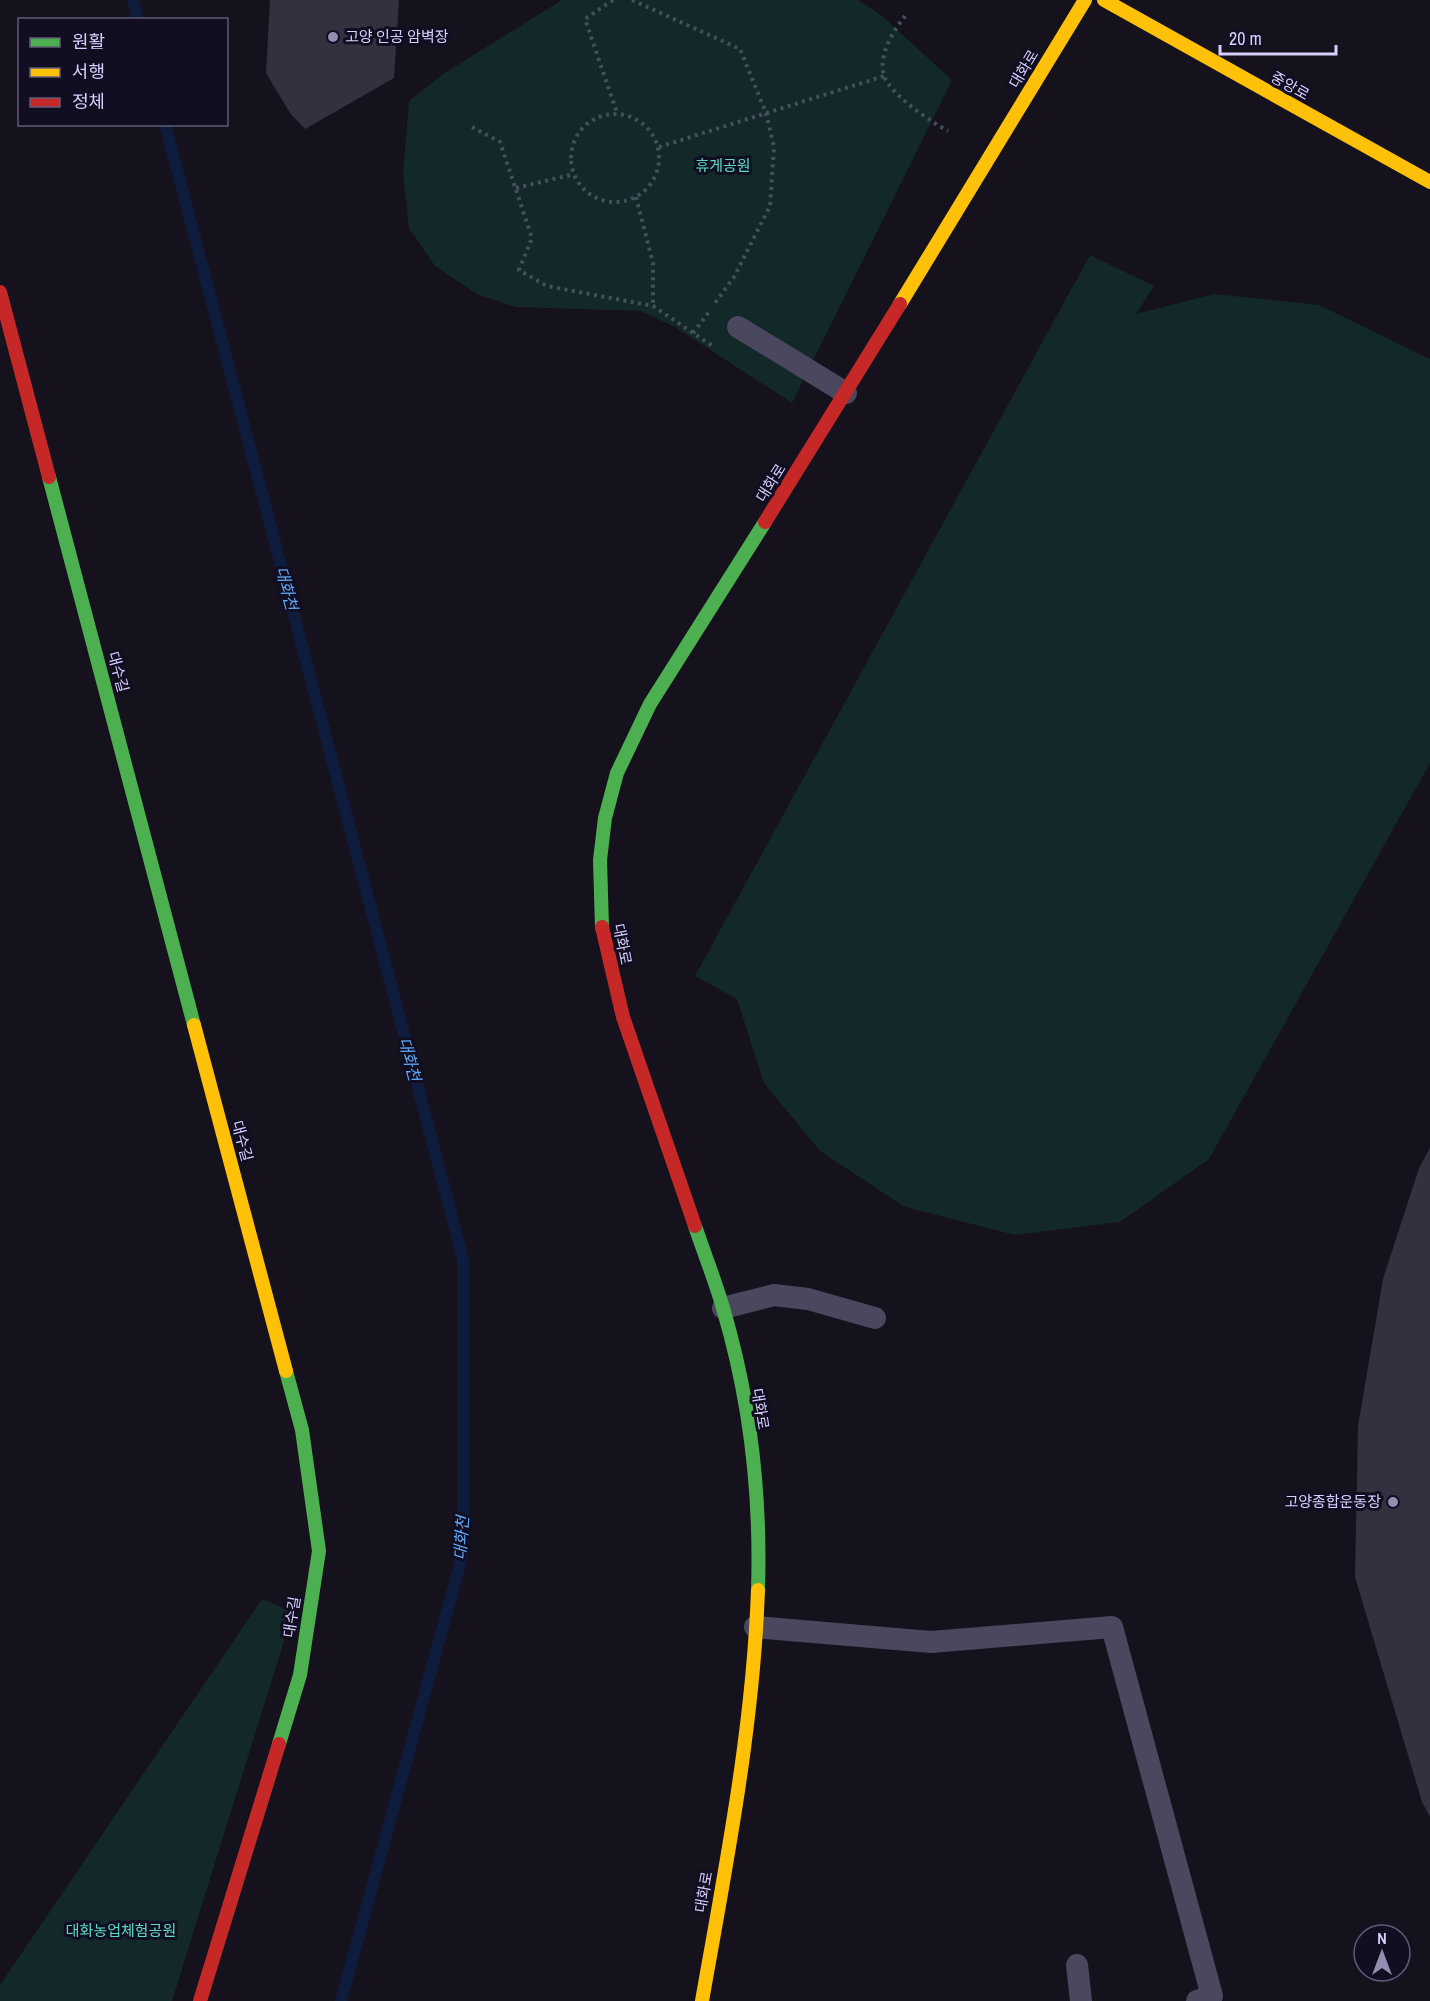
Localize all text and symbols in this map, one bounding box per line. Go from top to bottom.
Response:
legend [18,18,228,126]
scale bar [1220,18,1336,56]
place label: 고양 인공 암벽장 [345,26,449,47]
text: 20 m [1229,26,1262,51]
text: 원활 [72,29,105,54]
marker: 고양 인공 암벽장 [326,30,340,44]
street label: 대화로 [1004,46,1043,92]
text: 서행 [72,59,105,84]
street label: 중앙로 [1267,66,1313,105]
text: 정체 [72,89,105,114]
park label: 휴게공원 [695,155,751,176]
street label: 대화로 [751,460,790,506]
water label: 대화천 [271,564,304,614]
street label: 대수길 [103,649,134,695]
street label: 대화로 [608,922,637,966]
water label: 대화천 [394,1035,427,1085]
street label: 대수길 [227,1118,258,1164]
street label: 대화로 [747,1387,774,1431]
place label: 고양종합운동장 [1284,1491,1381,1512]
marker: 고양종합운동장 [1386,1495,1400,1509]
water label: 대화천 [448,1513,474,1561]
street label: 대수길 [278,1595,305,1639]
street label: 대화로 [690,1870,717,1914]
park label: 대화농업체험공원 [66,1920,176,1941]
north arrow [1352,1923,1412,1983]
text: N [1377,1927,1387,1949]

